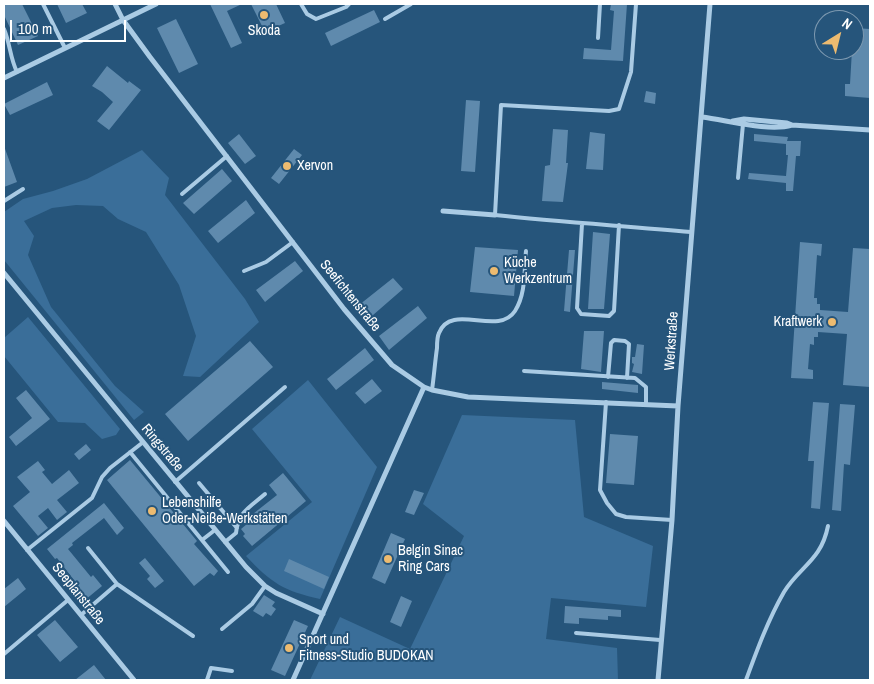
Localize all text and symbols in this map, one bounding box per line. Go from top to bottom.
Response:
marker: Skoda [258,9,270,21]
scale bar [12,10,129,42]
north arrow [814,10,864,60]
text: N [839,14,856,33]
text: 100 m [18,18,52,39]
place label: Skoda [248,23,280,39]
place label: Xervon [297,158,333,174]
marker: Xervon [281,160,293,172]
place label: Küche Werkzentrum [504,255,572,288]
street label: Seefichtenstraße [316,257,384,335]
marker: Küche Werkzentrum [488,265,500,277]
street label: Werkstraße [662,311,682,371]
place label: Kraftwerk [774,314,822,330]
marker: Kraftwerk [826,316,838,328]
street label: Ringstraße [137,421,187,475]
place label: Lebenshilfe Oder-Neiße-Werkstätten [162,495,287,528]
marker: Lebenshilfe Oder-Neiße-Werkstätten [146,505,158,517]
place label: Belgin Sinac Ring Cars [398,543,463,576]
marker: Belgin Sinac Ring Cars [382,553,394,565]
street label: Seeplanstraße [48,560,108,628]
place label: Sport und Fitness-Studio BUDOKAN [299,632,434,664]
marker: Sport und Fitness-Studio BUDOKAN [283,642,295,654]

